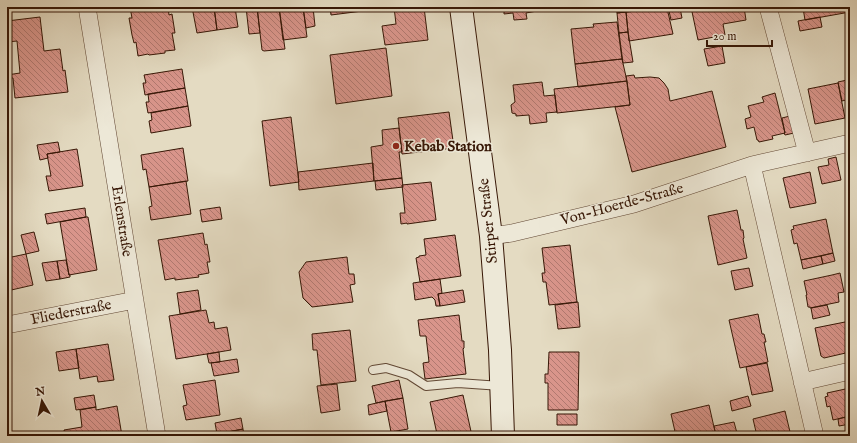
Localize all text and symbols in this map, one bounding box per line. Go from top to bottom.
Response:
scale bar [707,22,772,48]
text: 20 m [713,29,736,44]
place label: Kebab Station [404,137,492,156]
marker: Kebab Station [391,141,401,151]
street label: Stirper Straße [474,177,502,265]
street label: Von-Hoerde-Straße [558,178,686,230]
street label: Erlenstraße [107,184,137,258]
street label: Fliederstraße [29,295,113,329]
north arrow [22,381,62,421]
text: N [34,384,47,400]

